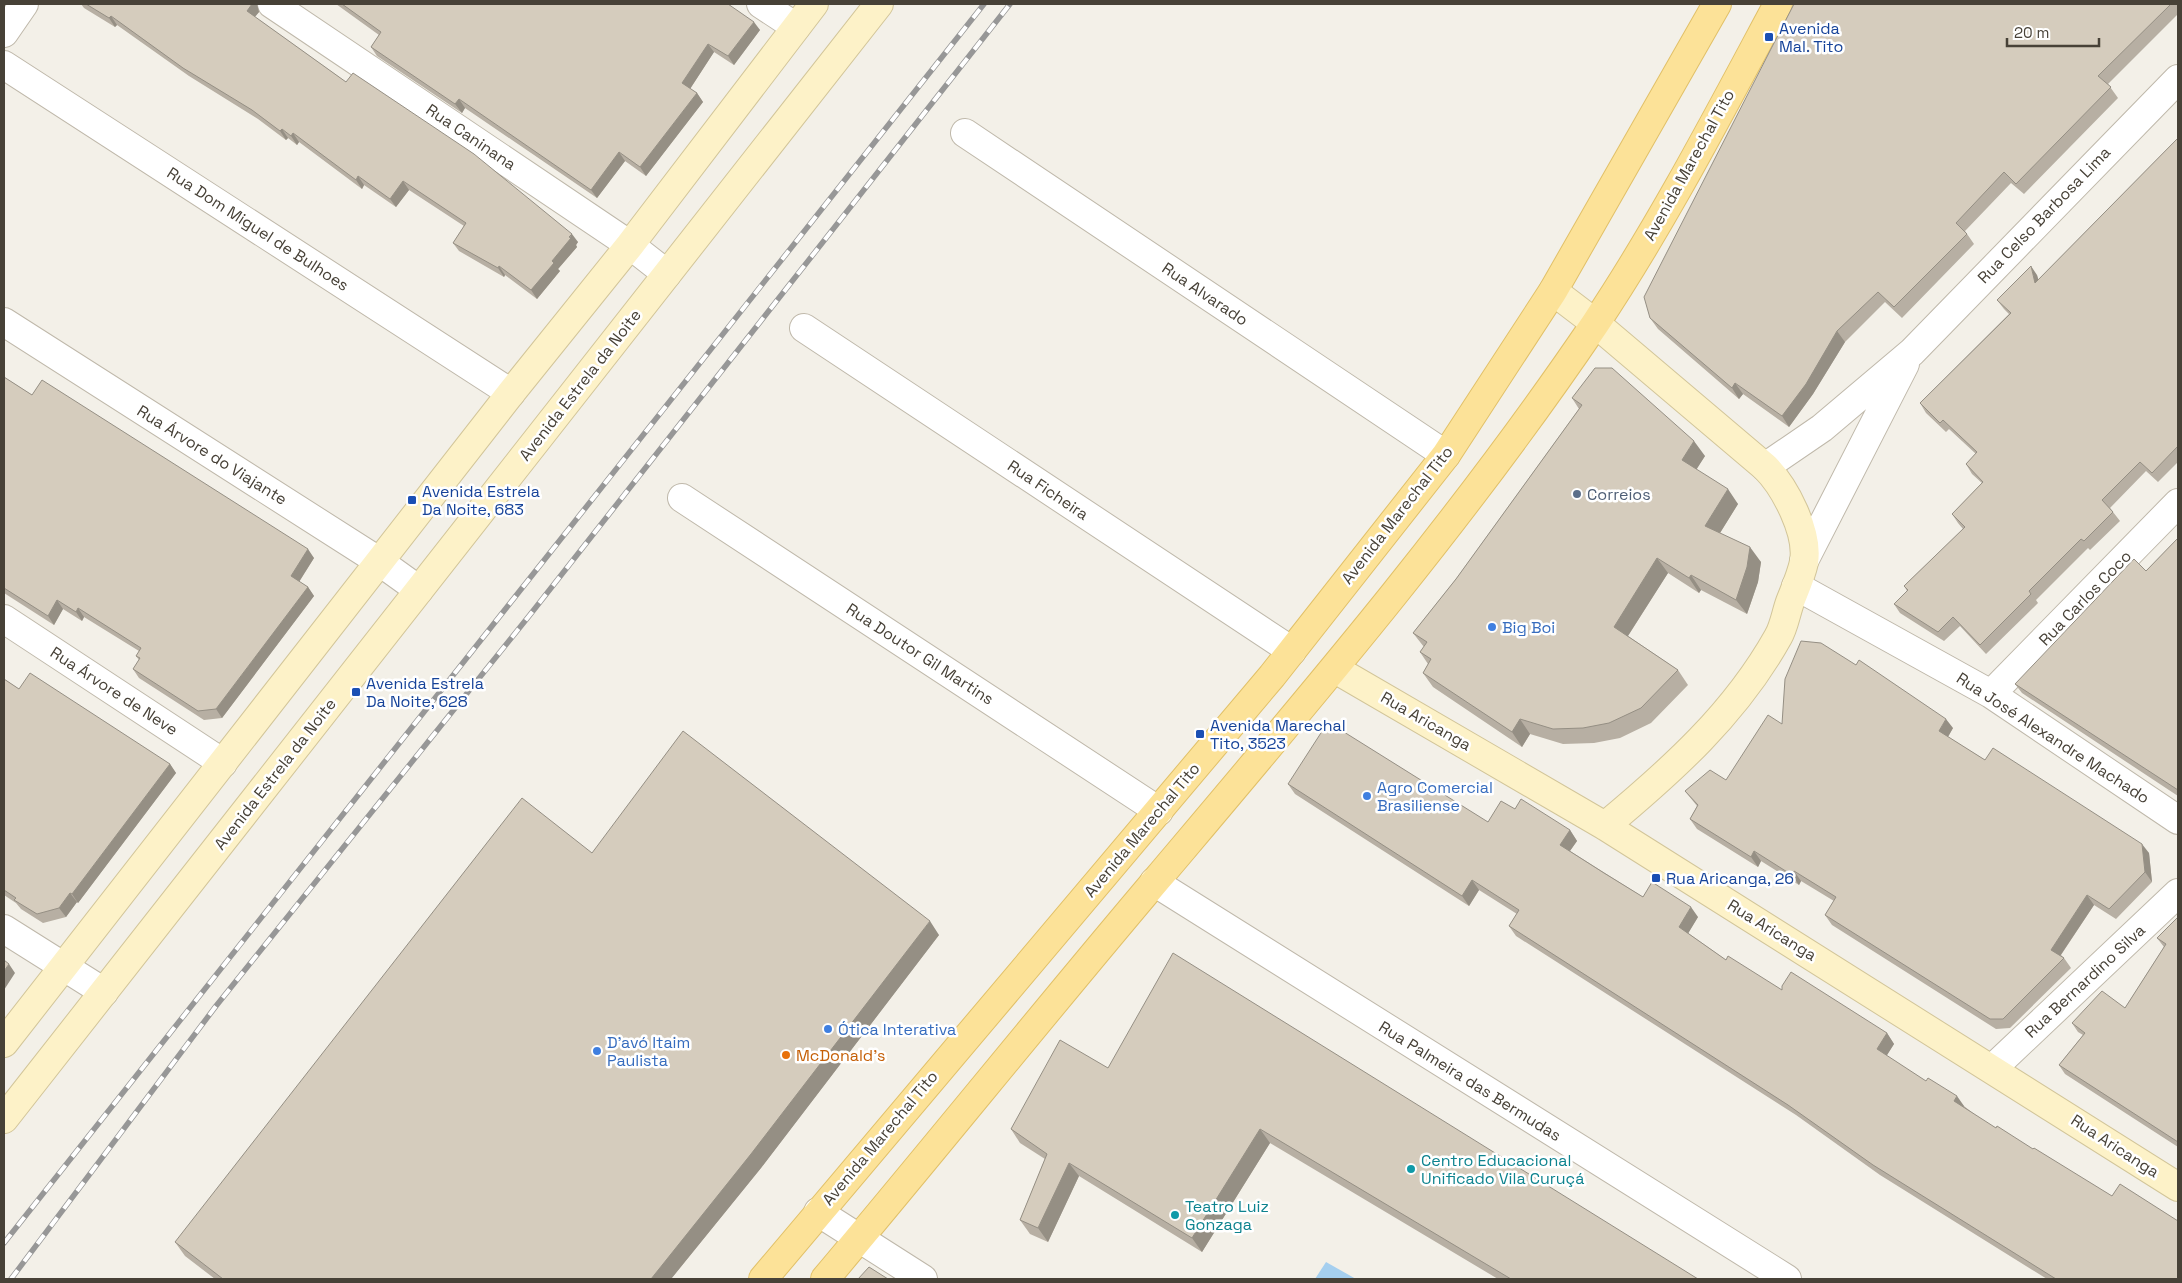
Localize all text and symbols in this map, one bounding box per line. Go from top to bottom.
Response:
scale bar [2007,15,2100,47]
place label: Avenida Mal. Tito [1779,18,1843,57]
text: 20 m [2014,23,2049,42]
marker: Avenida Mal. Tito [1763,31,1775,43]
street label: Avenida Marechal Tito [1639,86,1739,244]
street label: Rua Caninana [422,99,520,175]
street label: Rua Celso Barbosa Lima [1973,142,2115,288]
street label: Rua Dom Miguel de Bulhoes [163,162,353,296]
street label: Rua Alvarado [1158,257,1252,331]
street label: Avenida Estrela da Noite [514,305,646,465]
street label: Rua Árvore do Viajante [133,400,291,510]
street label: Avenida Marechal Tito [1337,442,1457,588]
street label: Rua Ficheira [1003,455,1093,525]
place label: Avenida Estrela Da Noite, 683 [422,481,540,520]
place label: Correios [1587,484,1651,505]
marker: Correios [1571,488,1583,500]
marker: Avenida Estrela Da Noite, 683 [406,494,418,506]
street label: Rua Carlos Coco [2034,546,2136,650]
street label: Rua Doutor Gil Martins [842,598,998,710]
place label: Big Boi [1502,617,1555,638]
marker: Big Boi [1486,621,1498,633]
street label: Rua Árvore de Neve [46,642,182,740]
street label: Rua José Alexandre Machado [1952,668,2154,808]
place label: Avenida Estrela Da Noite, 628 [366,673,484,712]
marker: Avenida Estrela Da Noite, 628 [350,686,362,698]
street label: Rua Aricanga [1377,687,1475,755]
street label: Avenida Estrela da Noite [209,694,341,854]
place label: Avenida Marechal Tito, 3523 [1210,715,1346,754]
marker: Avenida Marechal Tito, 3523 [1194,728,1206,740]
street label: Avenida Marechal Tito [1079,758,1205,902]
place label: Agro Comercial Brasiliense [1377,777,1493,816]
marker: Agro Comercial Brasiliense [1361,790,1373,802]
place label: Rua Aricanga, 26 [1666,868,1794,889]
marker: Rua Aricanga, 26 [1650,872,1662,884]
street label: Rua Aricanga [1724,894,1820,966]
street label: Rua Bernardino Silva [2020,920,2150,1042]
street label: Rua Palmeira das Bermudas [1375,1016,1565,1146]
place label: Ótica Interativa [838,1019,956,1040]
marker: Ótica Interativa [822,1023,834,1035]
place label: D’avó Itaim Paulista [607,1032,690,1071]
marker: D’avó Itaim Paulista [591,1045,603,1057]
place label: McDonald's [796,1045,886,1066]
marker: McDonald's [780,1049,792,1061]
street label: Avenida Marechal Tito [817,1066,943,1210]
street label: Rua Aricanga [2067,1110,2163,1182]
place label: Centro Educacional Unificado Vila Curuçá [1421,1150,1584,1189]
marker: Centro Educacional Unificado Vila Curuçá [1405,1163,1417,1175]
place label: Teatro Luiz Gonzaga [1185,1196,1269,1235]
marker: Teatro Luiz Gonzaga [1169,1209,1181,1221]

